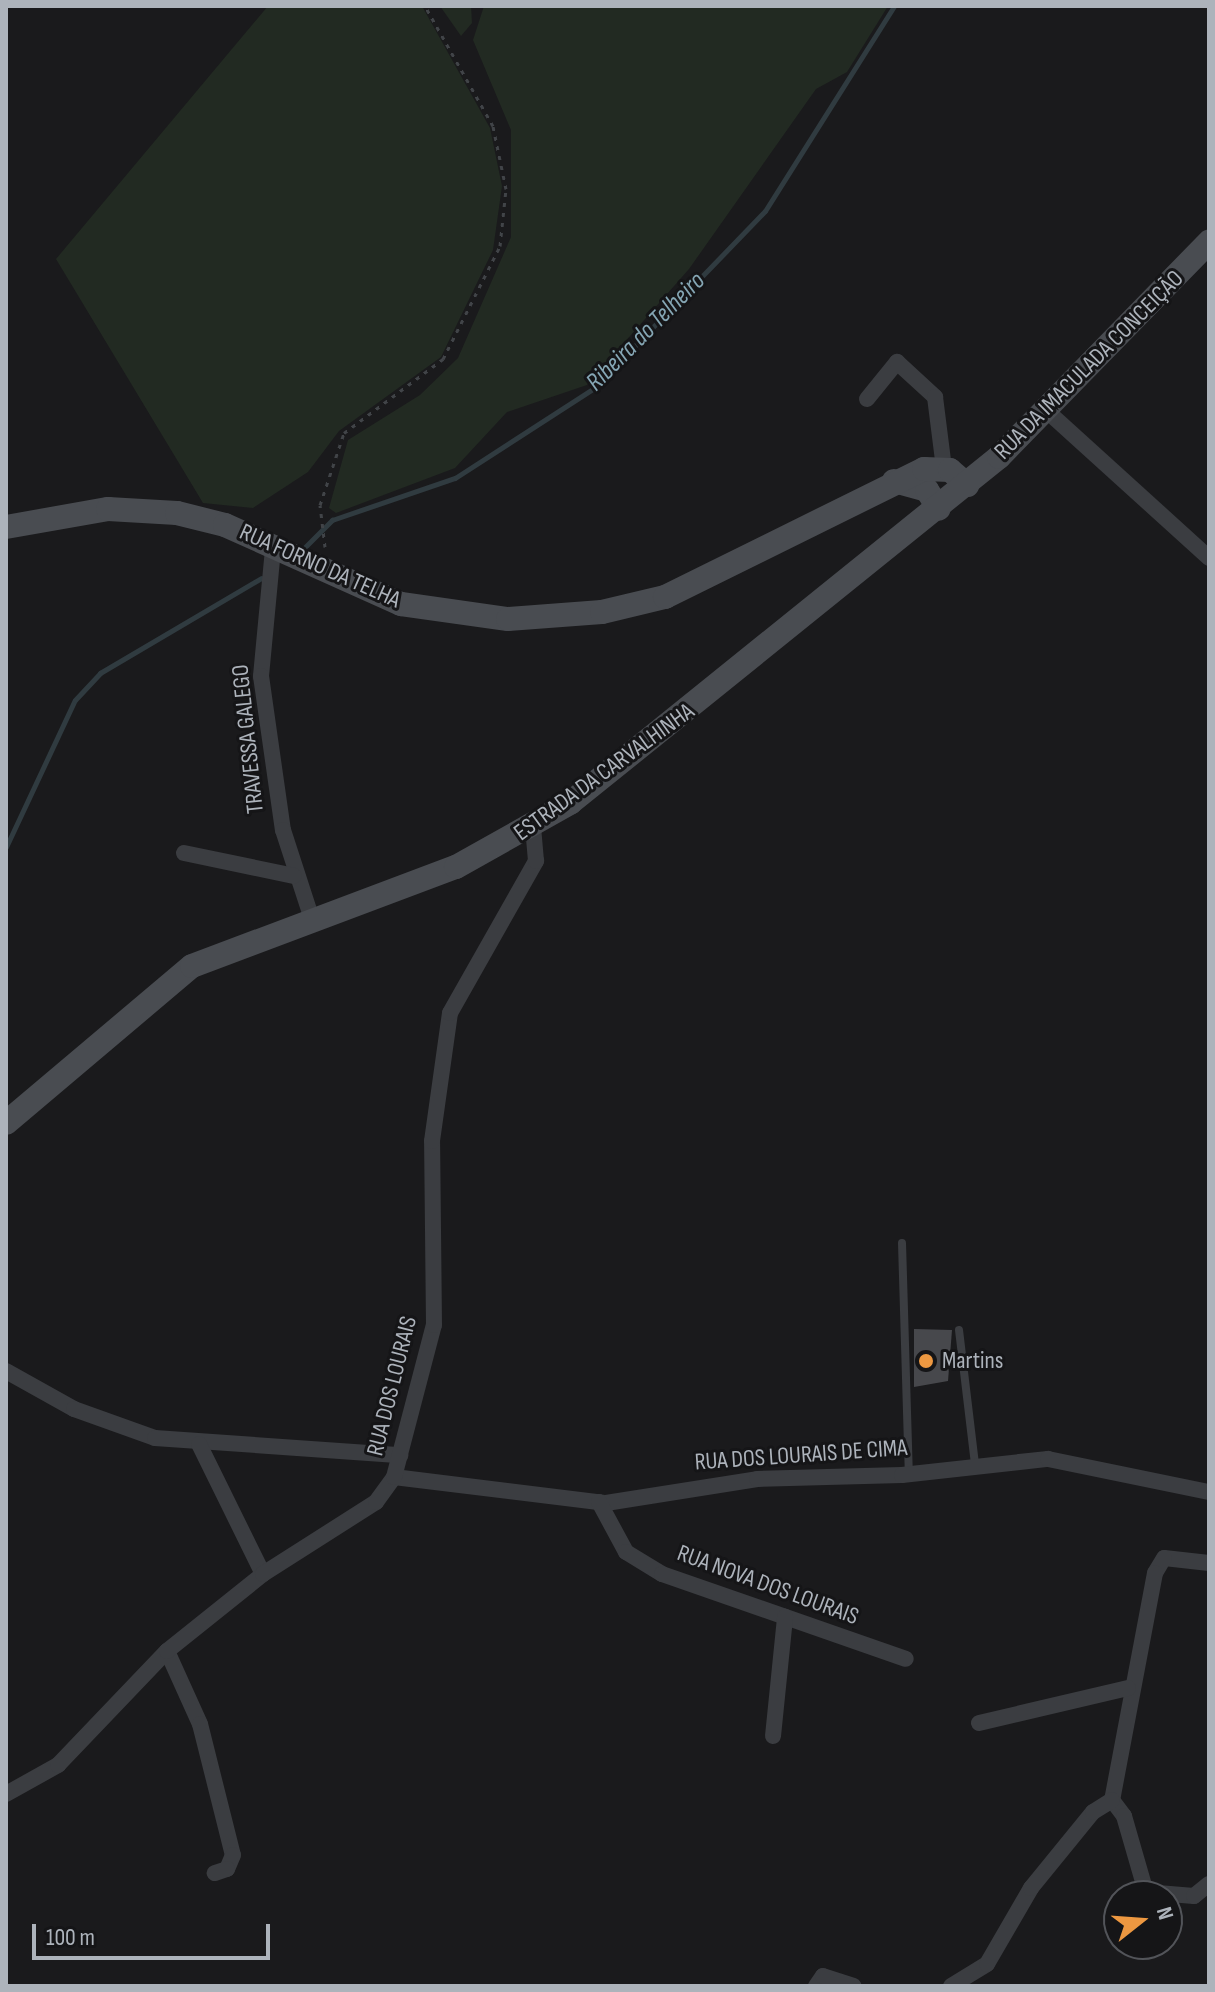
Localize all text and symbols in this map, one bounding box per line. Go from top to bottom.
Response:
street label: RUA DA IMACULADA CONCEIÇÃO [988,264,1190,466]
water label: Ribeira do Telheiro [580,266,712,398]
street label: RUA FORNO DA TELHA [235,518,405,614]
street label: TRAVESSA GALEGO [226,663,270,815]
street label: ESTRADA DA CARVALHINHA [508,697,700,847]
street label: RUA DOS LOURAIS [361,1313,423,1459]
place label: Martins [942,1347,1003,1375]
marker: Martins [917,1352,935,1370]
street label: RUA DOS LOURAIS DE CIMA [694,1433,908,1477]
street label: RUA NOVA DOS LOURAIS [673,1539,863,1631]
north arrow [1103,1880,1183,1960]
text: N [1150,1904,1179,1923]
scale bar [36,1908,274,1958]
text: 100 m [46,1923,95,1952]

